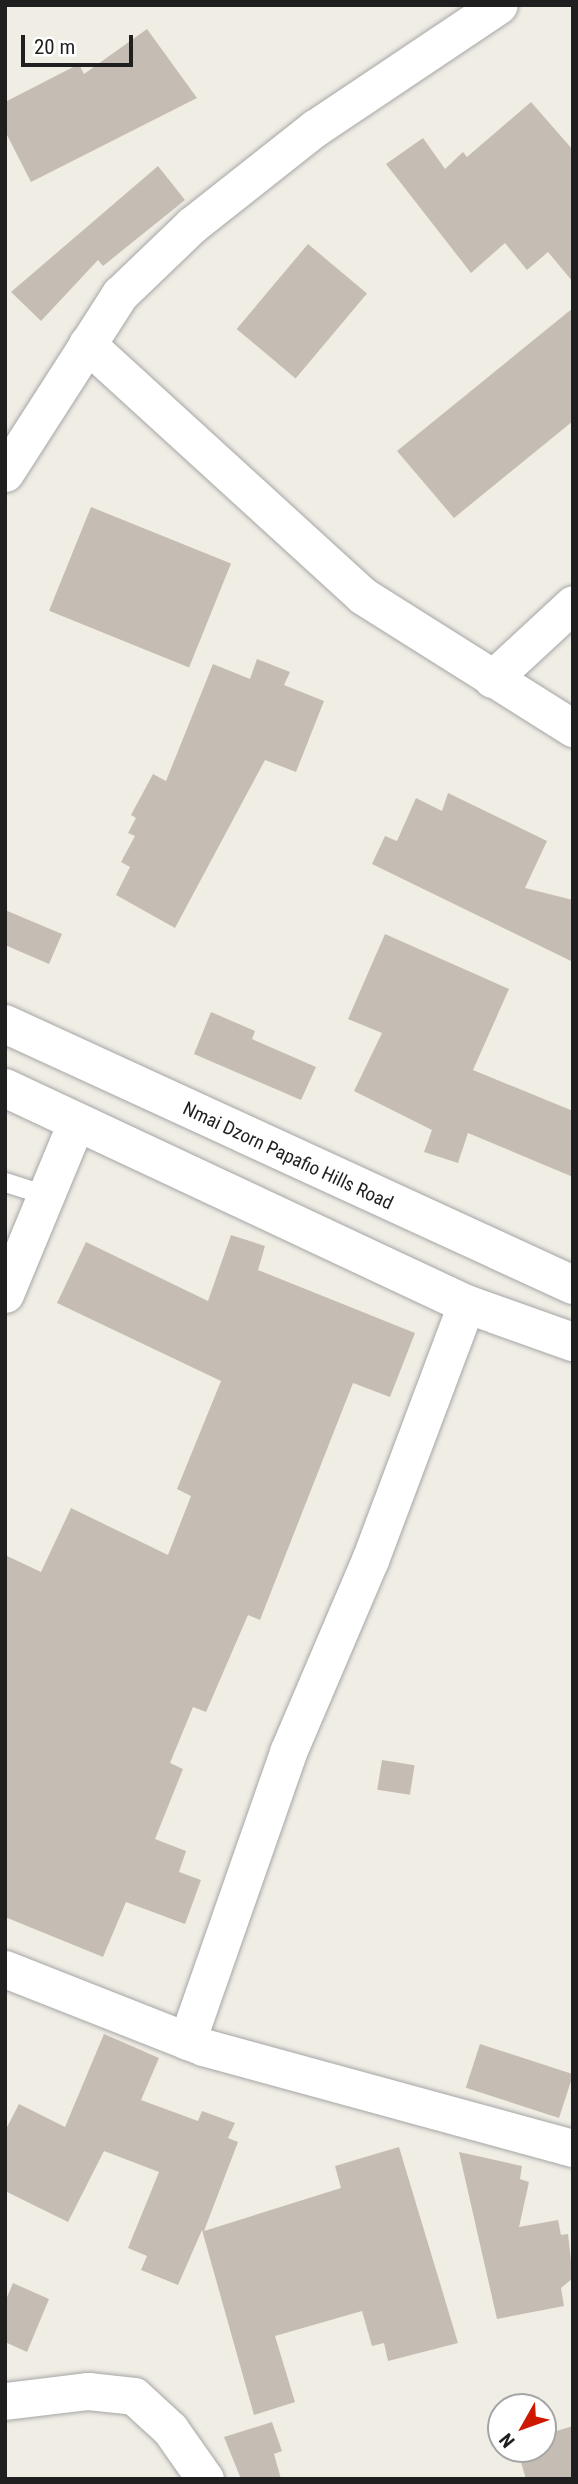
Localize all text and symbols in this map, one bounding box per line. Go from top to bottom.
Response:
scale bar [24,21,136,65]
text: 20 m [34,35,75,59]
street label: Nmai Dzorn Papafio Hills Road [179,1097,397,1215]
north arrow [487,2393,557,2463]
text: N [495,2429,520,2452]

